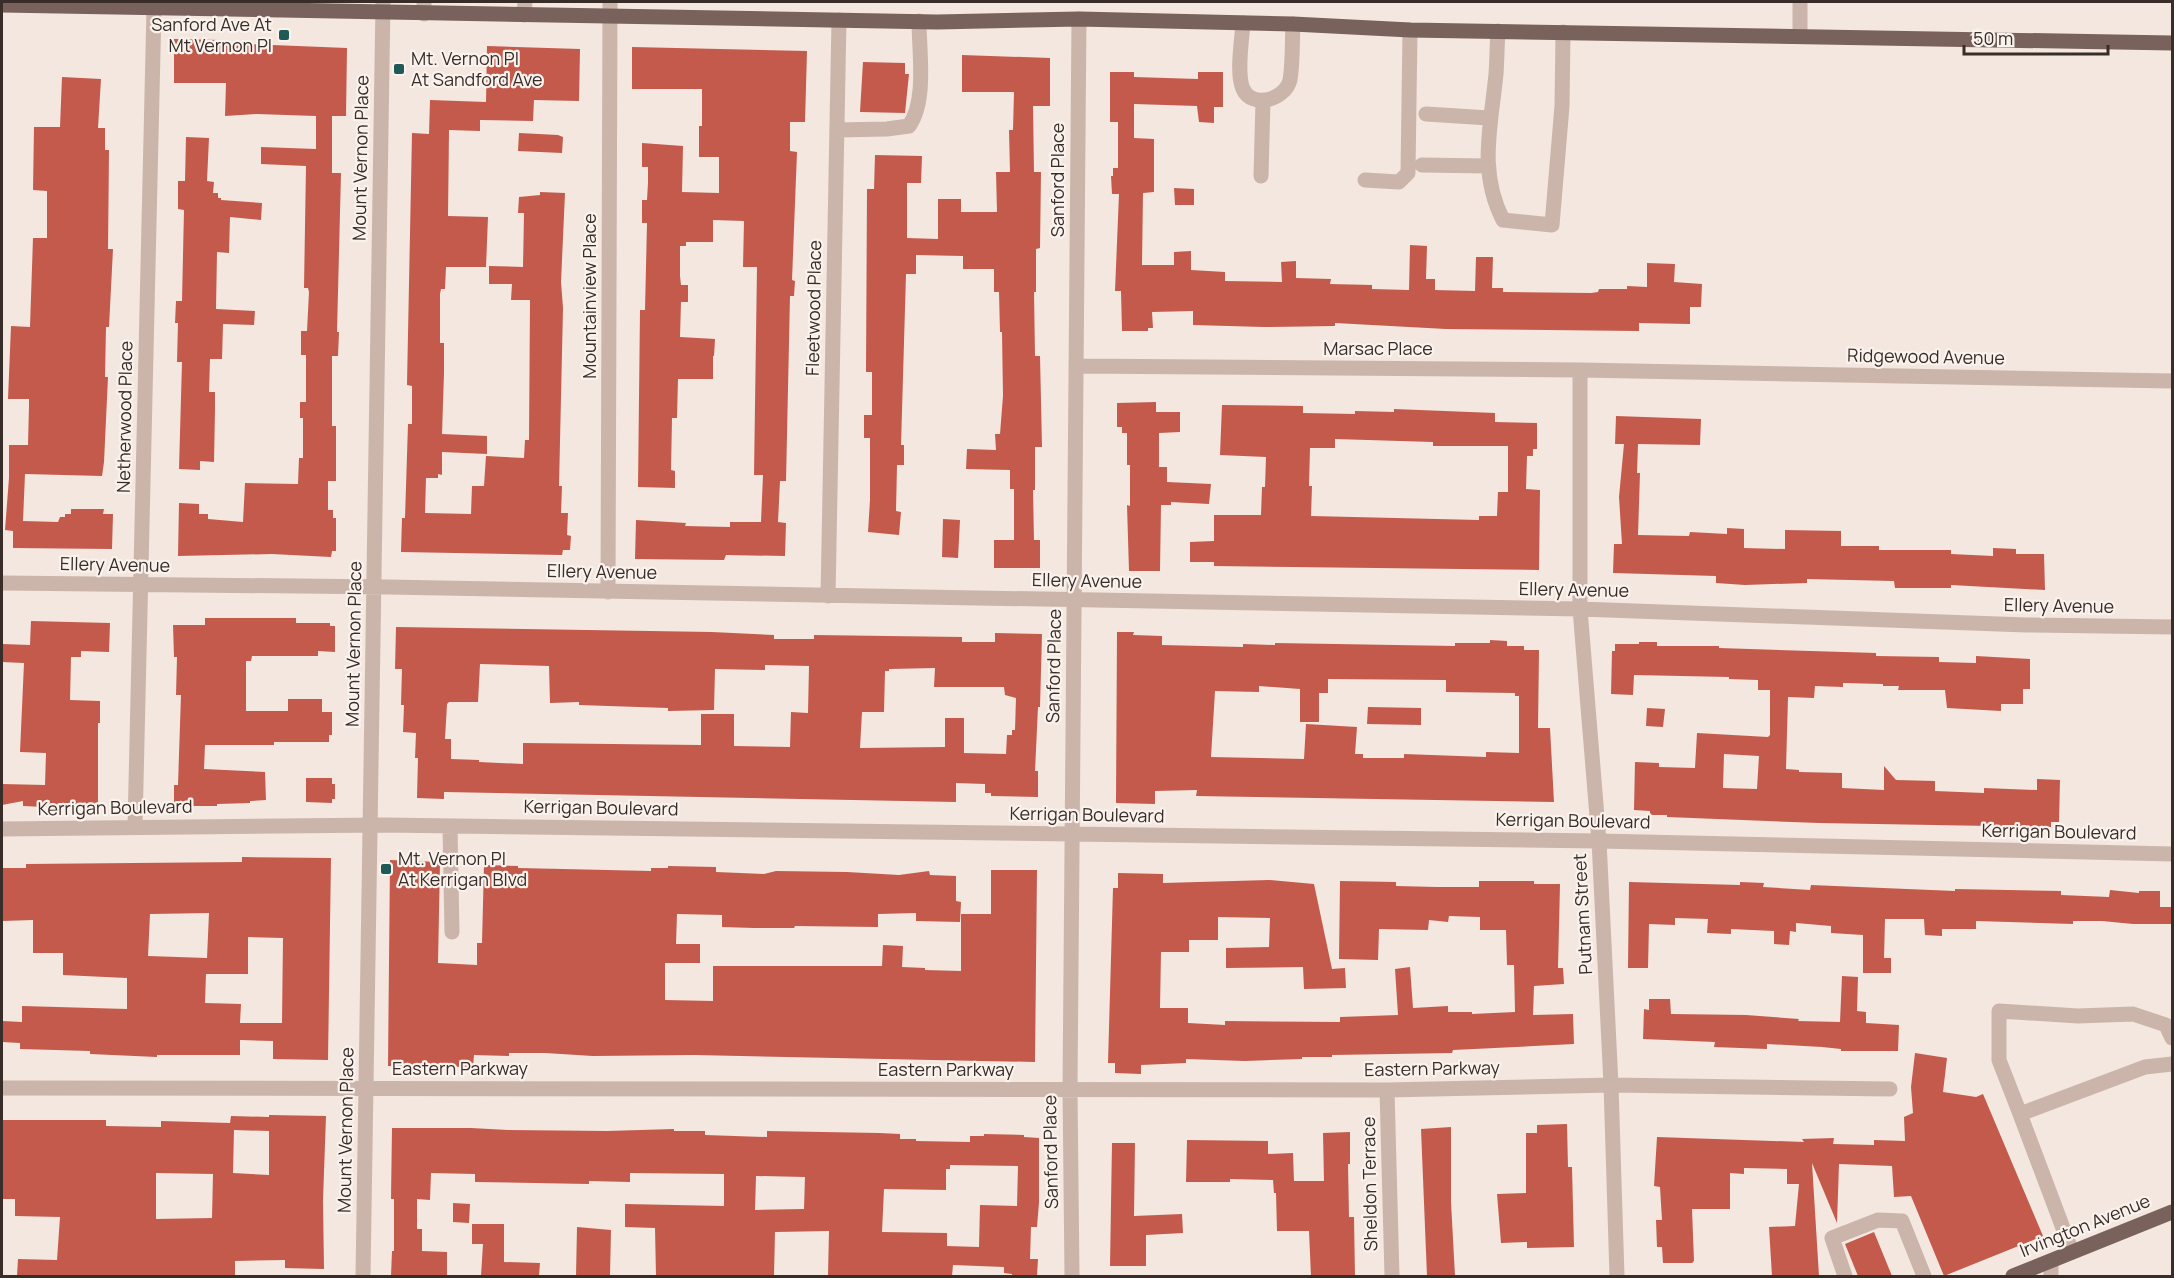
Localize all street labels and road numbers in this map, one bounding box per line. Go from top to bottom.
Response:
street label: Mount Vernon Place [347,75,373,241]
street label: Sanford Place [1045,123,1069,237]
street label: Mountainview Place [577,213,601,379]
street label: Fleetwood Place [800,240,826,376]
street label: Marsac Place [1323,336,1433,360]
street label: Netherwood Place [111,341,137,493]
street label: Ridgewood Avenue [1847,343,2005,369]
street label: Ellery Avenue [60,551,170,577]
street label: Ellery Avenue [547,558,657,584]
street label: Mount Vernon Place [340,561,366,727]
street label: Ellery Avenue [1032,567,1142,593]
street label: Ellery Avenue [1519,576,1629,602]
street label: Ellery Avenue [2004,592,2114,618]
street label: Sanford Place [1040,609,1066,723]
street label: Kerrigan Boulevard [37,794,193,820]
street label: Kerrigan Boulevard [523,794,679,820]
street label: Kerrigan Boulevard [1009,801,1165,827]
street label: Kerrigan Boulevard [1495,807,1651,833]
street label: Kerrigan Boulevard [1981,818,2137,844]
street label: Putnam Street [1567,853,1597,975]
street label: Mount Vernon Place [332,1047,358,1213]
street label: Eastern Parkway [1364,1055,1501,1081]
street label: Eastern Parkway [392,1056,528,1080]
street label: Eastern Parkway [878,1057,1014,1081]
street label: Sanford Place [1037,1095,1063,1209]
street label: Sheldon Terrace [1356,1116,1382,1252]
street label: Irvington Avenue [2016,1188,2153,1262]

